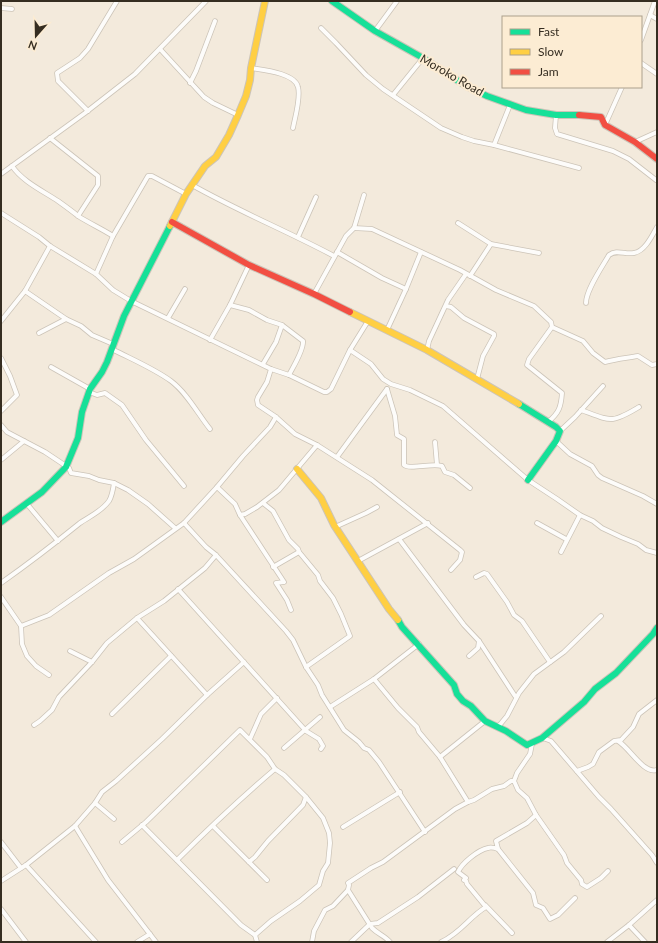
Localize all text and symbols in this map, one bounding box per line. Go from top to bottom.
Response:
north arrow [16,16,56,56]
legend [502,16,642,88]
text: Fast [538,24,560,39]
text: N [26,38,39,53]
text: Slow [538,44,564,59]
street label: Moroko Road [418,51,486,99]
text: Jam [538,64,559,79]

